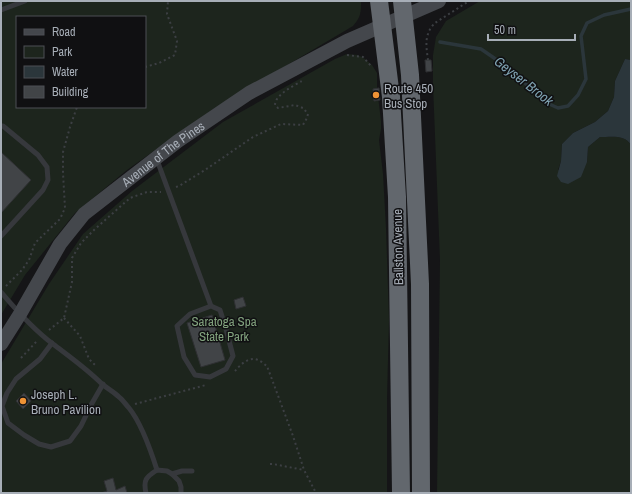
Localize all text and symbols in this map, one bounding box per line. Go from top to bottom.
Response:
legend [16,16,146,108]
scale bar [488,16,575,42]
text: 50 m [494,22,516,38]
text: Road [52,24,76,40]
text: Park [52,44,72,60]
water label: Geyser Brook [491,52,558,110]
text: Water [52,64,79,80]
place label: Route 450 Bus Stop [384,80,433,112]
text: Building [52,84,89,100]
marker: Route 450 Bus Stop [371,90,381,100]
street label: Avenue of The Pines [117,117,208,191]
street label: Ballston Avenue [389,209,407,285]
park label: Saratoga Spa State Park [191,313,257,345]
place label: Joseph L. Bruno Pavilion [31,386,101,418]
marker: Joseph L. Bruno Pavilion [18,396,28,406]

